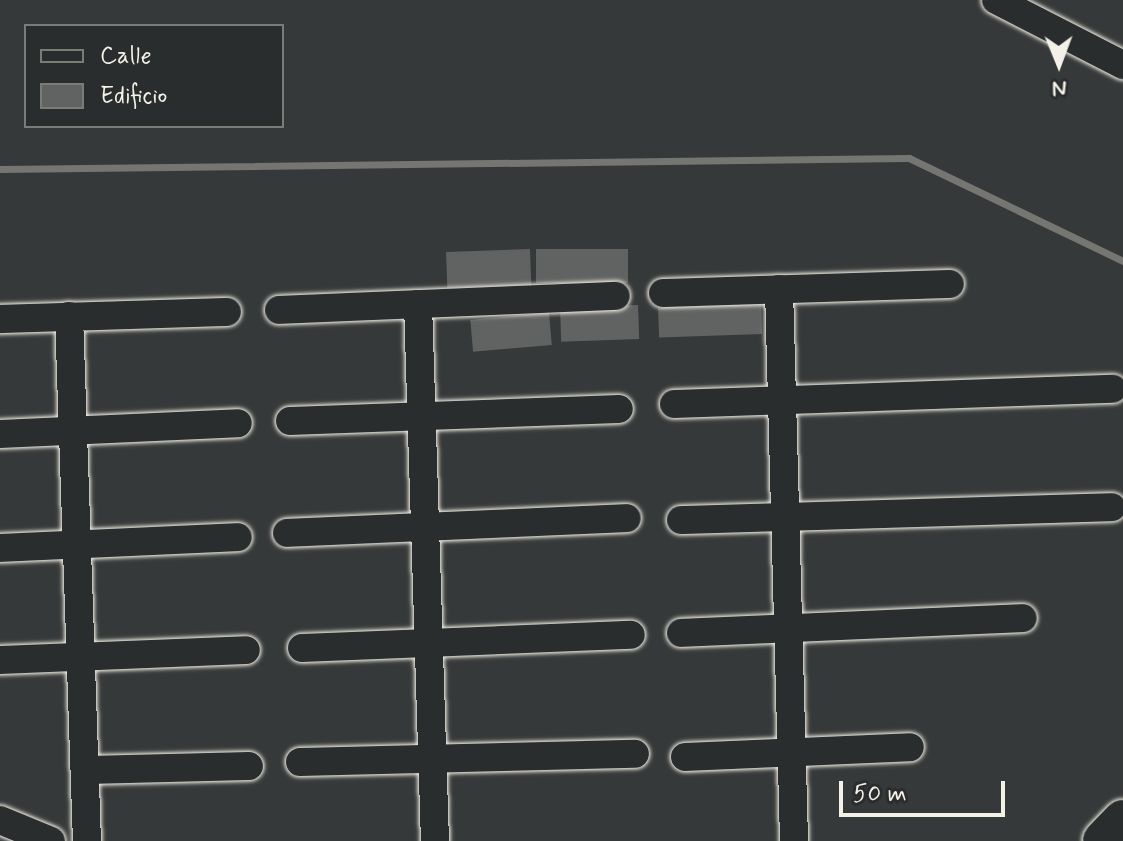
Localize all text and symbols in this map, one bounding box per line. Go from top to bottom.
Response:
legend [24,24,284,128]
north arrow [1019,24,1099,104]
text: Calle [100,41,152,72]
text: N [1052,74,1067,102]
text: Edificio [100,81,167,112]
scale bar [843,765,1009,815]
text: 50 m [853,779,907,810]

